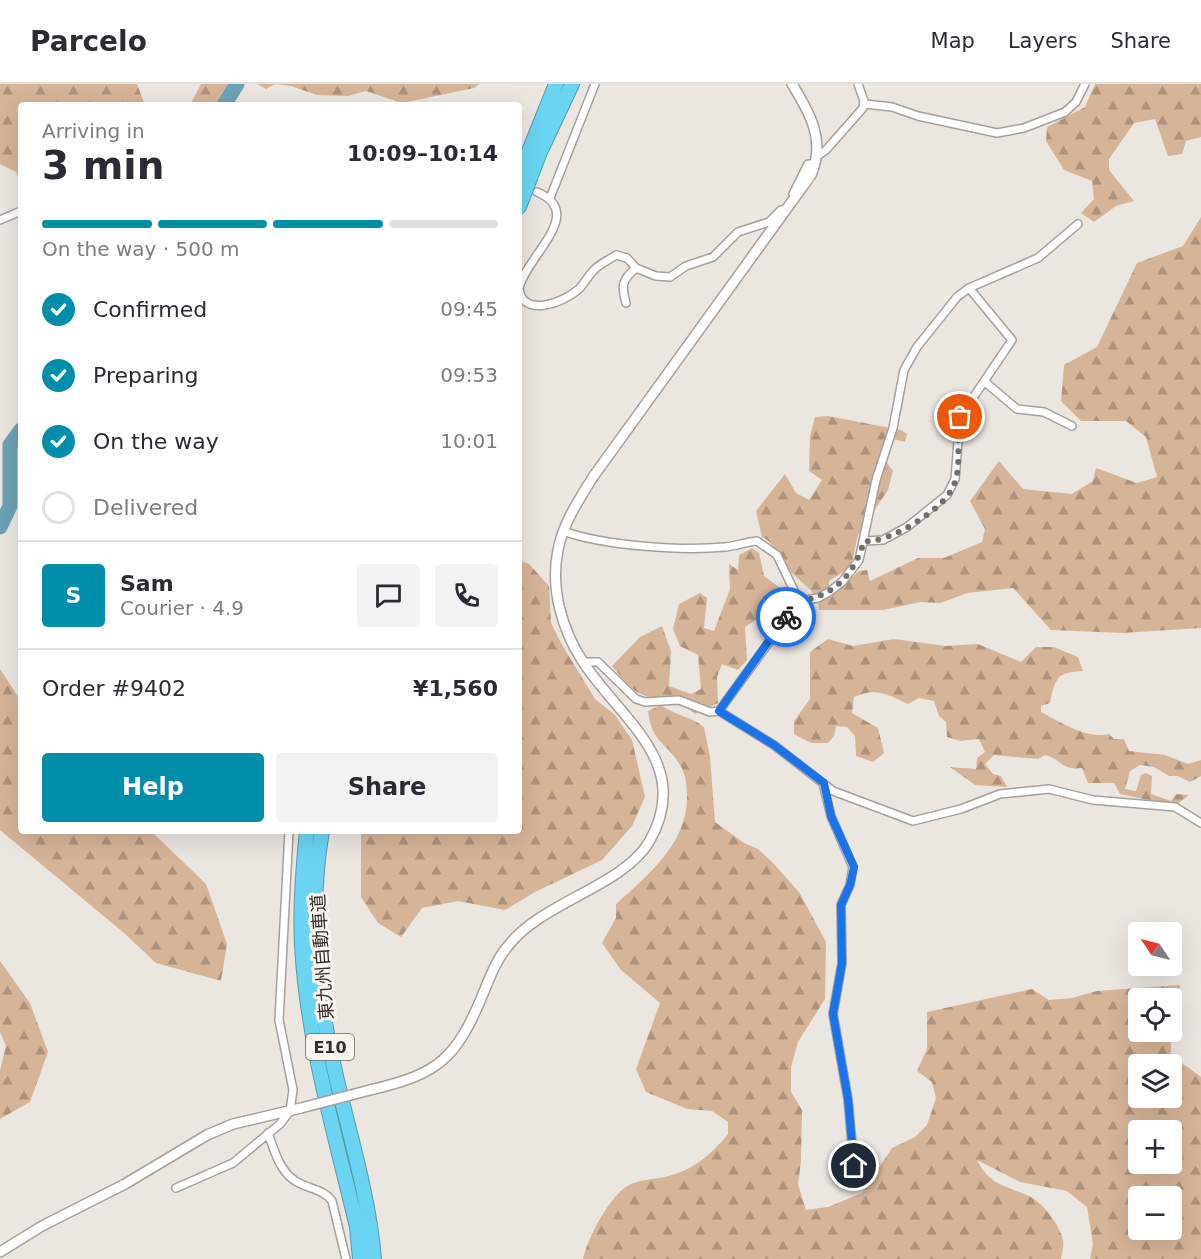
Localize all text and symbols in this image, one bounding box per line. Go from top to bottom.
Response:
text: Parcelo [30,25,147,58]
text: Map [931,29,975,53]
text: Layers [1008,29,1077,53]
text: Share [1110,29,1171,53]
text: Arriving in [42,119,145,143]
text: 10:09–10:14 [347,141,498,166]
text: 3 min [42,143,164,188]
text: On the way · 500 m [42,237,240,261]
icon: check [42,293,75,326]
text: Confirmed [93,297,207,322]
text: 09:45 [440,297,498,321]
icon: check [42,359,75,392]
text: Preparing [93,363,199,388]
text: 09:53 [440,363,498,387]
pin [934,391,985,442]
icon: bag [943,400,976,433]
icon: check [42,425,75,458]
text: On the way [93,429,219,454]
text: 10:01 [440,429,498,453]
text: Delivered [93,495,198,520]
button: chat [357,564,420,627]
button: phone [435,564,498,627]
text: Sam [120,571,174,596]
text: S [66,583,81,608]
courier [756,587,816,647]
text: Courier · 4.9 [120,596,244,620]
icon: bike [770,601,803,634]
text: Order #9402 [42,676,186,701]
text: ¥1,560 [413,676,498,701]
button: Help [42,753,264,822]
button: Share [276,753,498,822]
street label: 東九州自動車道 [307,893,337,1021]
north arrow [1128,922,1182,976]
map controls [1128,922,1182,1240]
button: locate [1128,988,1182,1042]
road number: E10 [306,1034,354,1060]
button: layers [1128,1054,1182,1108]
button: + [1128,1120,1182,1174]
pin [828,1140,879,1191]
icon: home [837,1149,870,1182]
button: − [1128,1186,1182,1240]

